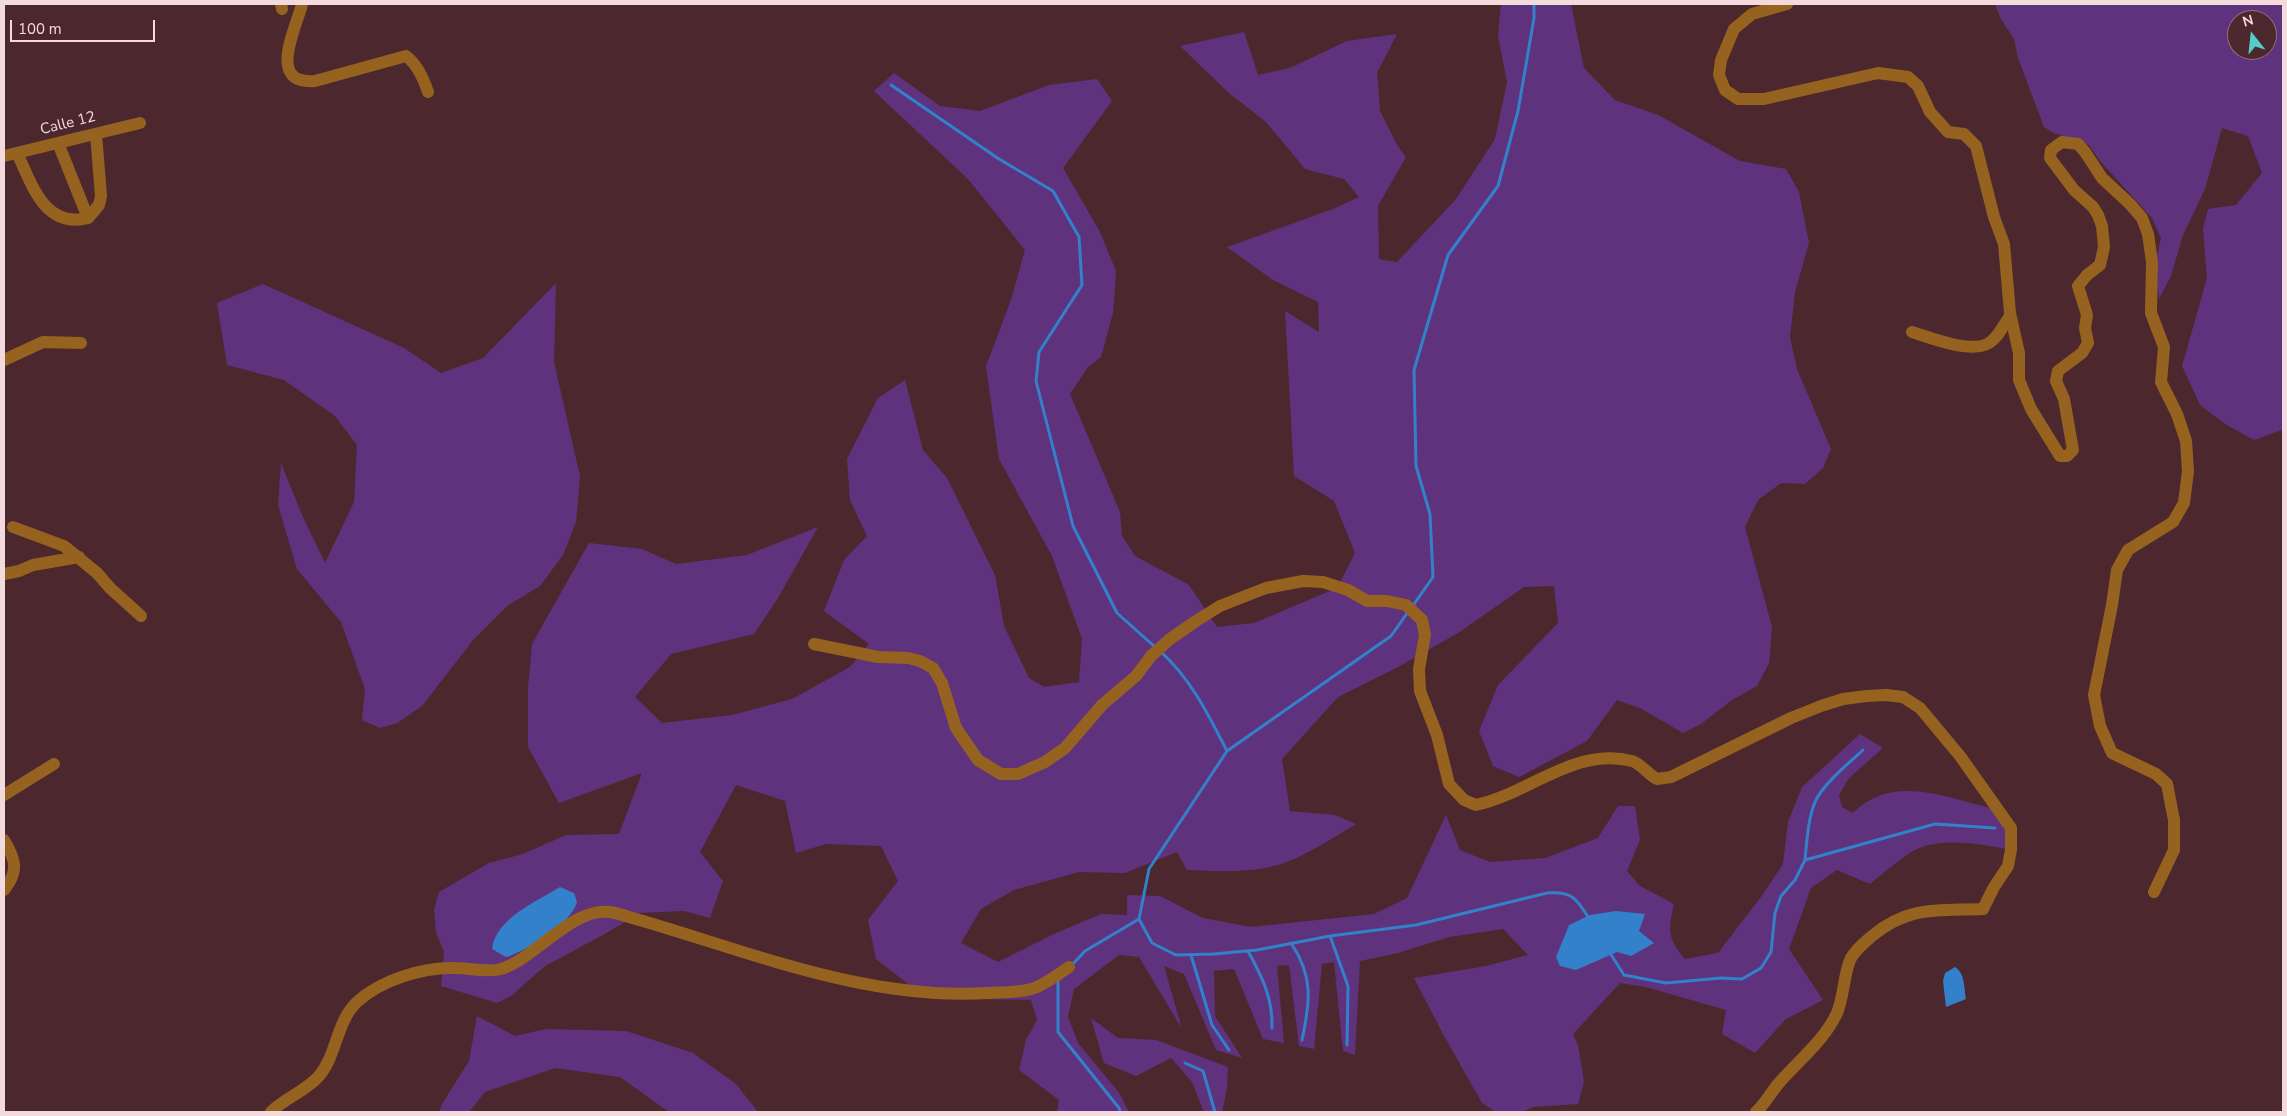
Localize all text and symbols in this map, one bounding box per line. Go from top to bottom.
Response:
scale bar [12,10,158,42]
north arrow [2227,10,2277,60]
text: N [2240,10,2256,32]
text: 100 m [18,19,62,39]
street label: Calle 12 [38,108,98,140]

